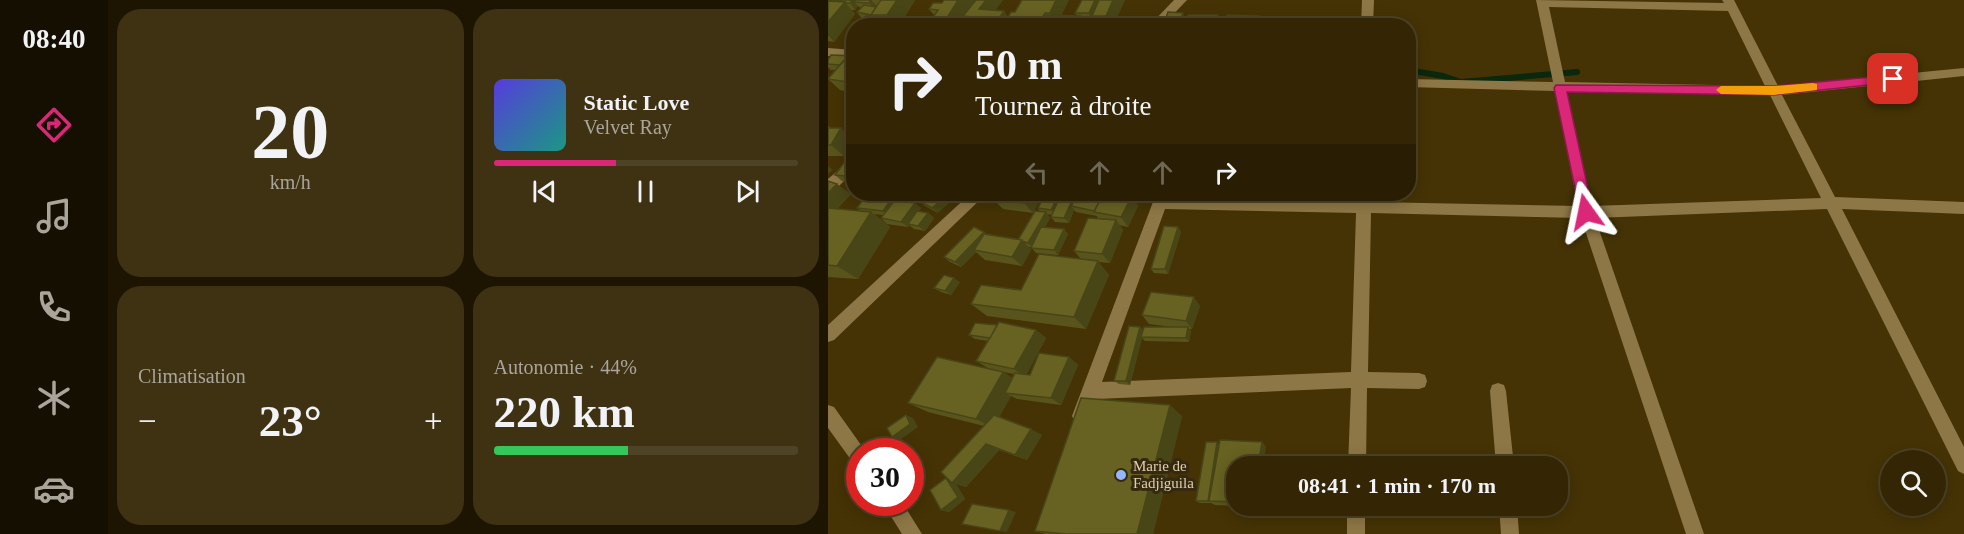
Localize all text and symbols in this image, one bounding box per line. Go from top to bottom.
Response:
text: 08:40 [23,24,86,54]
icon: right [876,42,954,120]
text: 50 m [975,42,1063,88]
pin [1867,53,1918,104]
icon: arrive [1876,62,1909,95]
text: 20 [251,88,329,175]
text: Static Love [584,90,689,115]
text: Tournez à droite [975,91,1152,121]
icon: directions [33,104,75,146]
text: Velvet Ray [584,116,672,138]
icon: left [1020,156,1053,189]
icon: ahead [1083,156,1116,189]
icon: ahead [1146,156,1179,189]
icon: right [1209,156,1242,189]
text: km/h [270,171,311,193]
icon: previous [528,175,561,208]
icon: pause [629,175,662,208]
icon: next [731,175,764,208]
position arrow [1554,180,1618,244]
icon: music [33,195,75,237]
icon: phone [33,286,75,328]
text: Autonomie · 44% [494,356,637,378]
text: Climatisation [138,365,246,387]
icon: climate [33,377,75,419]
text: 220 km [494,387,635,437]
text: 23° [259,396,322,446]
text: − [138,403,157,439]
text: + [424,403,443,439]
speed limit sign: 30 [846,438,924,516]
map controls [1880,450,1946,516]
button: search [1880,450,1946,516]
place label: Marie de Fadjiguila [1133,458,1194,491]
icon: car [33,468,75,510]
marker: Marie de Fadjiguila [1114,468,1128,482]
text: 08:41 · 1 min · 170 m [1298,473,1496,498]

